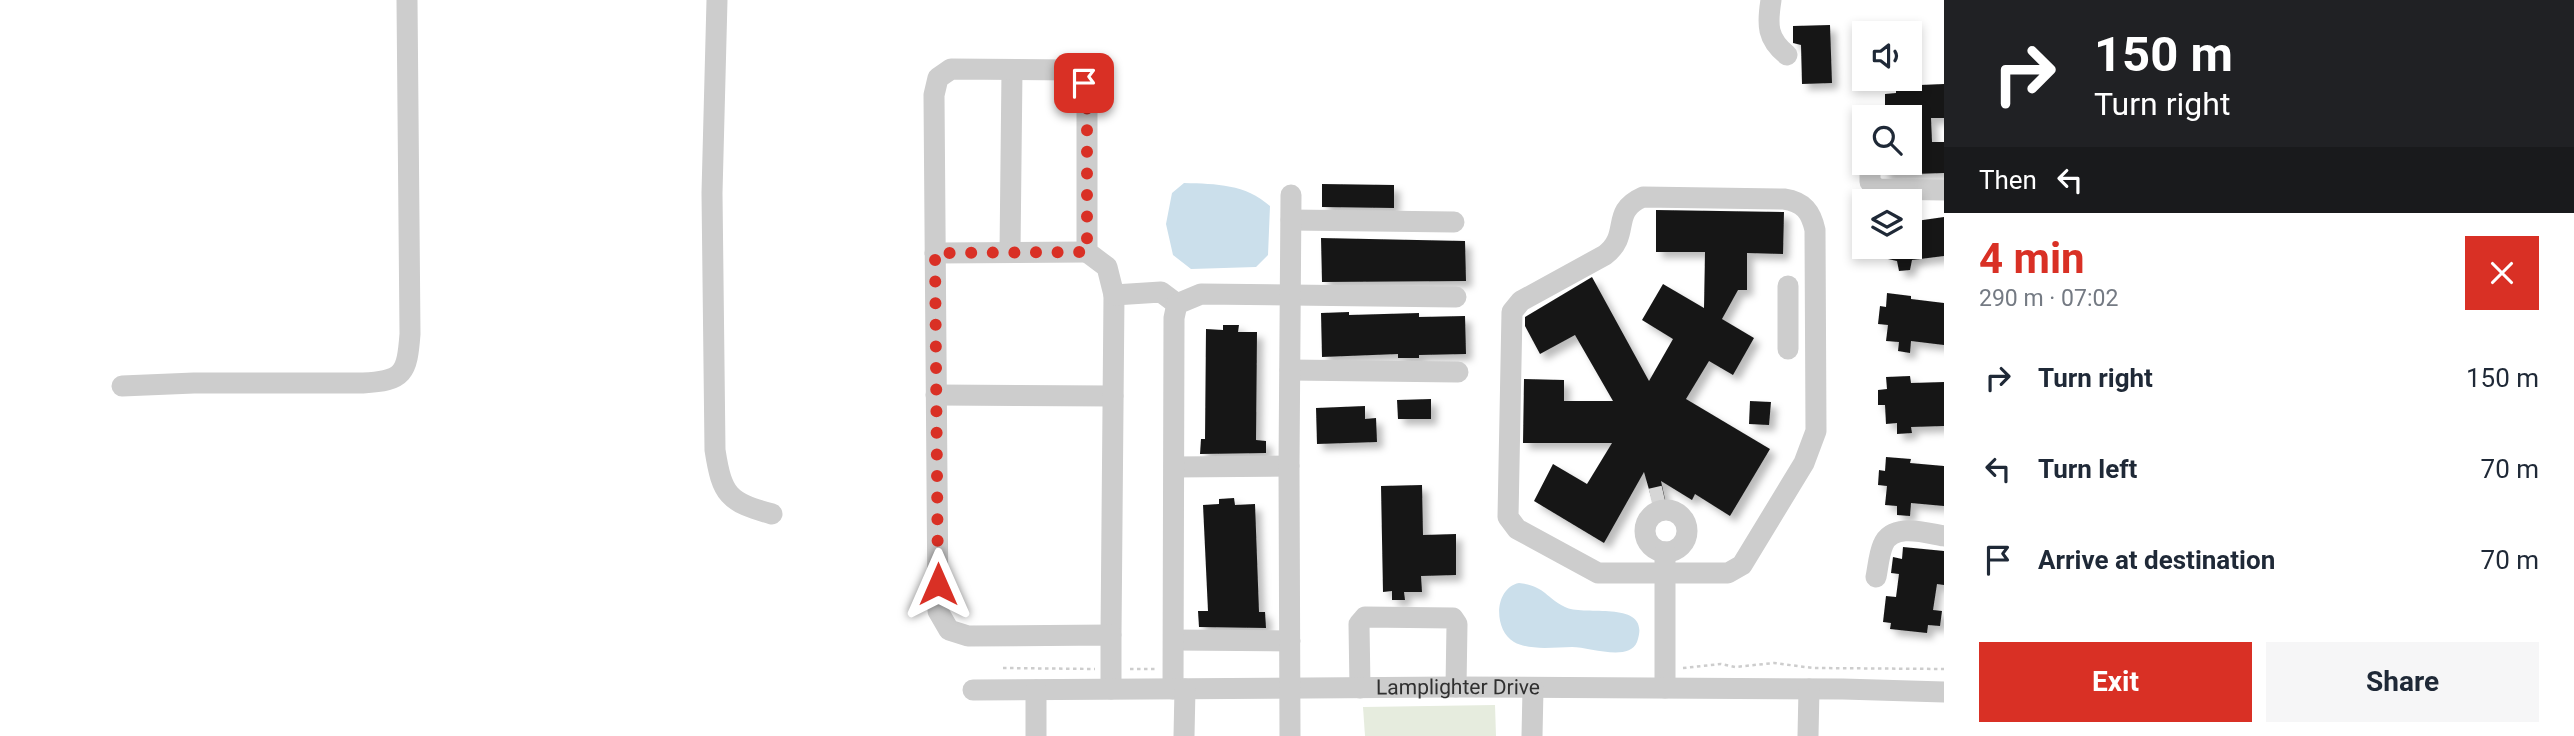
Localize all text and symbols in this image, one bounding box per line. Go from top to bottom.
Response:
map controls [1852,21,1922,259]
button: sound [1852,21,1922,91]
text: 150 m [2094,26,2233,83]
icon: right [1979,28,2070,119]
pin [1054,53,1114,113]
icon: arrive [1065,64,1103,102]
text: Turn right [2094,85,2230,123]
button: search [1852,105,1922,175]
icon: left [2051,161,2089,199]
text: Then [1979,165,2037,195]
button: layers [1852,189,1922,259]
text: 4 min [1979,234,2085,283]
button: close [2465,236,2539,310]
text: 290 m · 07:02 [1979,285,2118,312]
icon: right [1979,359,2017,397]
text: Turn right [2038,363,2153,393]
text: 150 m [2466,363,2539,393]
icon: left [1979,450,2017,488]
text: Turn left [2038,454,2137,484]
text: 70 m [2481,454,2539,484]
icon: arrive [1979,541,2017,579]
text: Arrive at destination [2038,545,2275,575]
text: 70 m [2481,545,2539,575]
position arrow [901,547,975,621]
button: Exit [1979,642,2252,722]
button: Share [2266,642,2539,722]
street label: Lamplighter Drive [1376,675,1540,699]

